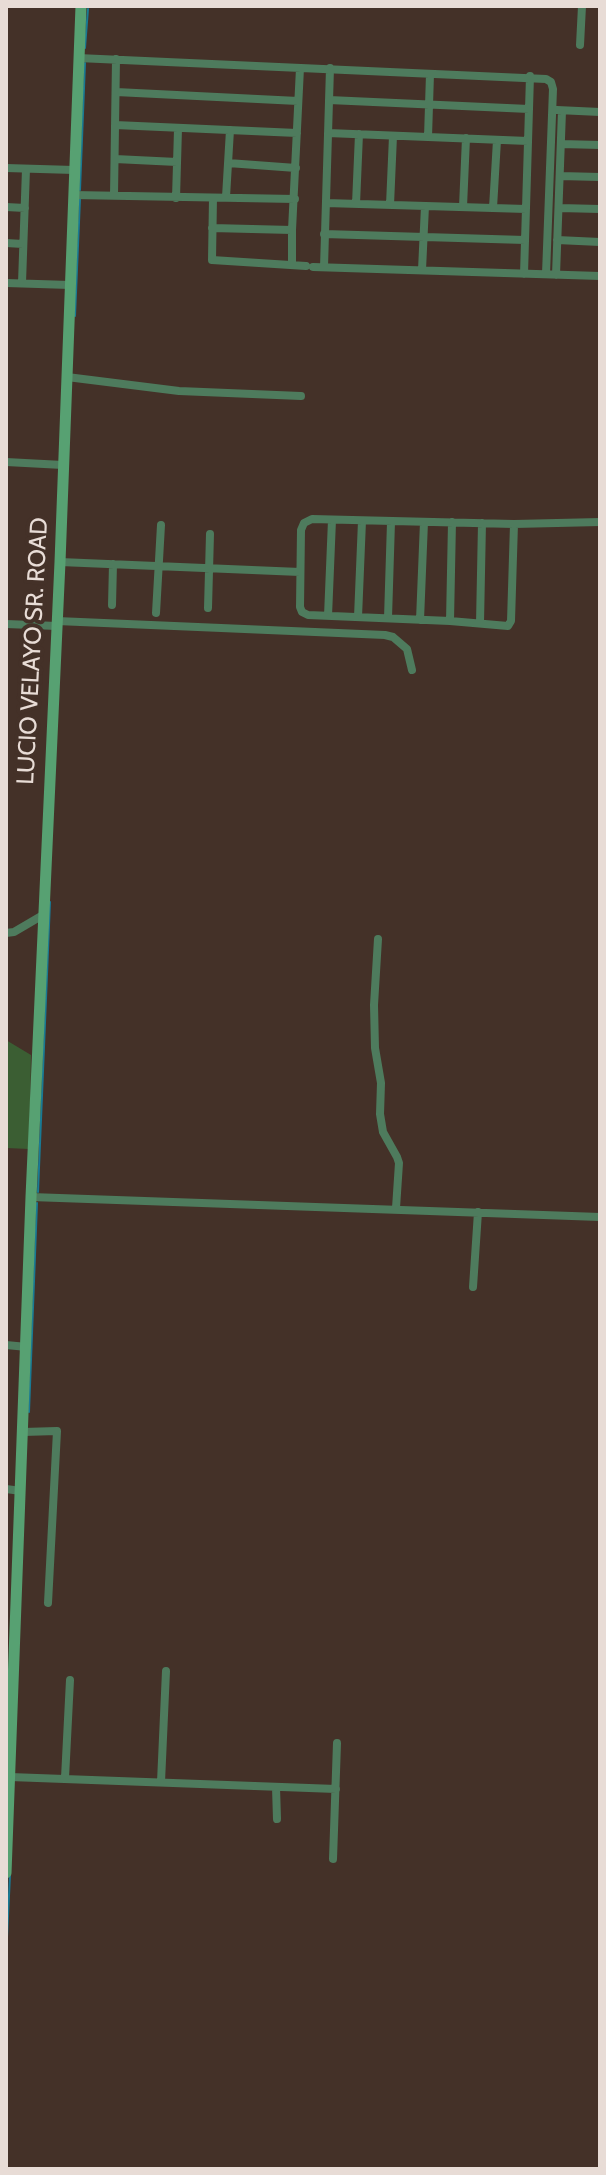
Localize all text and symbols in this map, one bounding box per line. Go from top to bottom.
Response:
street label: LUCIO VELAYO SR. ROAD [12,517,54,785]

